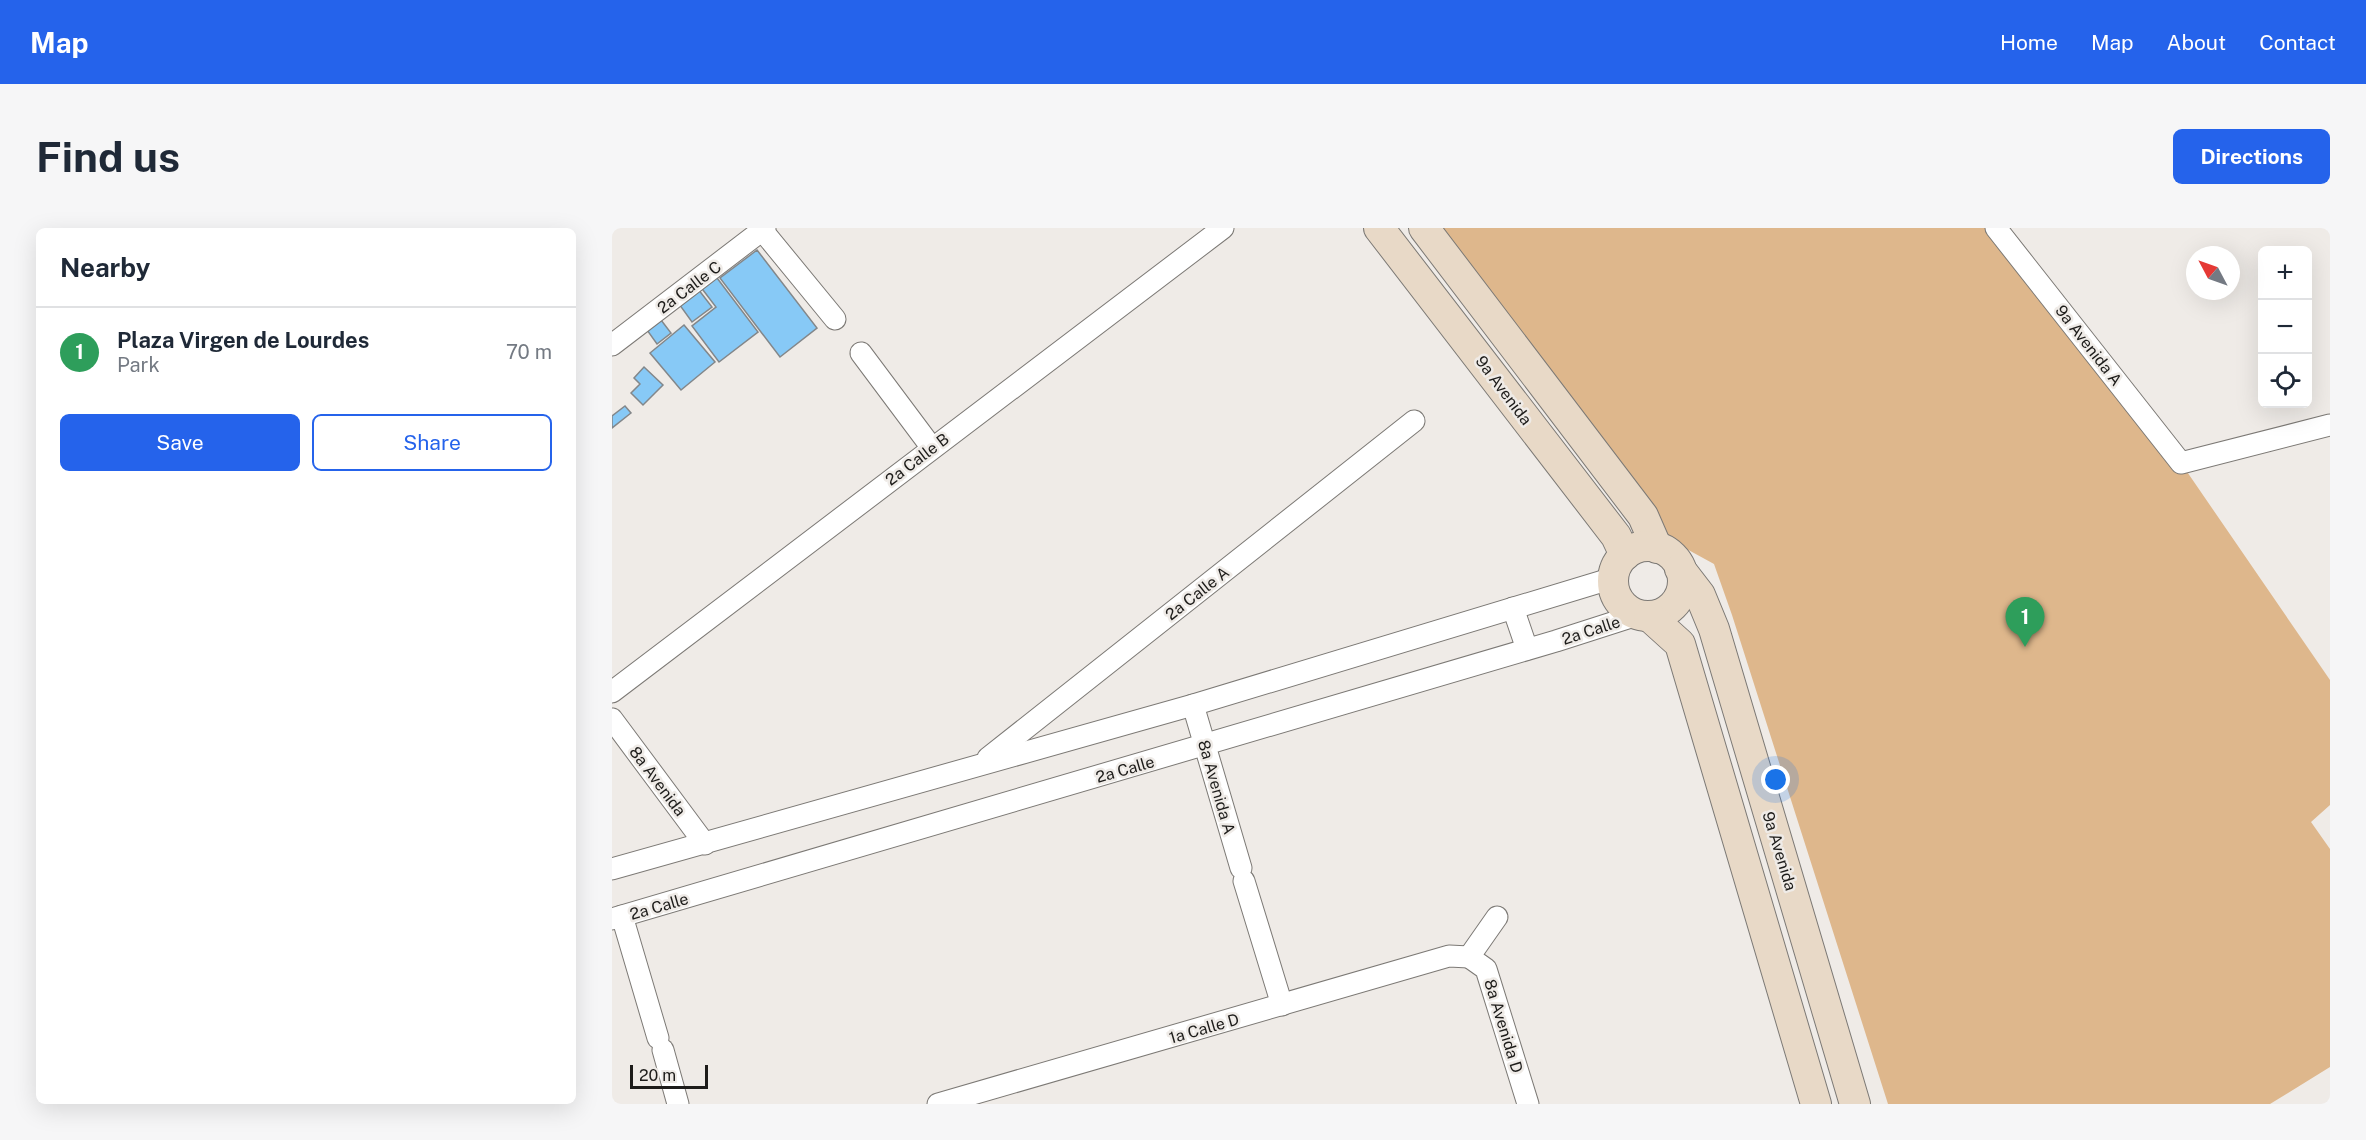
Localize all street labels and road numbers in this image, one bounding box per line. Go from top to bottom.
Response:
street label: 2a Calle C [654,257,725,318]
street label: 9a Avenida A [2051,301,2126,389]
street label: 9a Avenida [1471,352,1536,429]
street label: 2a Calle B [882,429,953,489]
street label: 2a Calle A [1162,563,1233,624]
street label: 2a Calle [1560,612,1623,649]
street label: 8a Avenida A [1194,738,1239,837]
street label: 8a Avenida [625,743,690,820]
street label: 2a Calle [1094,752,1157,787]
street label: 9a Avenida [1758,809,1801,893]
street label: 2a Calle [628,889,691,924]
street label: 8a Avenida D [1480,977,1527,1075]
street label: 1a Calle D [1167,1009,1241,1048]

